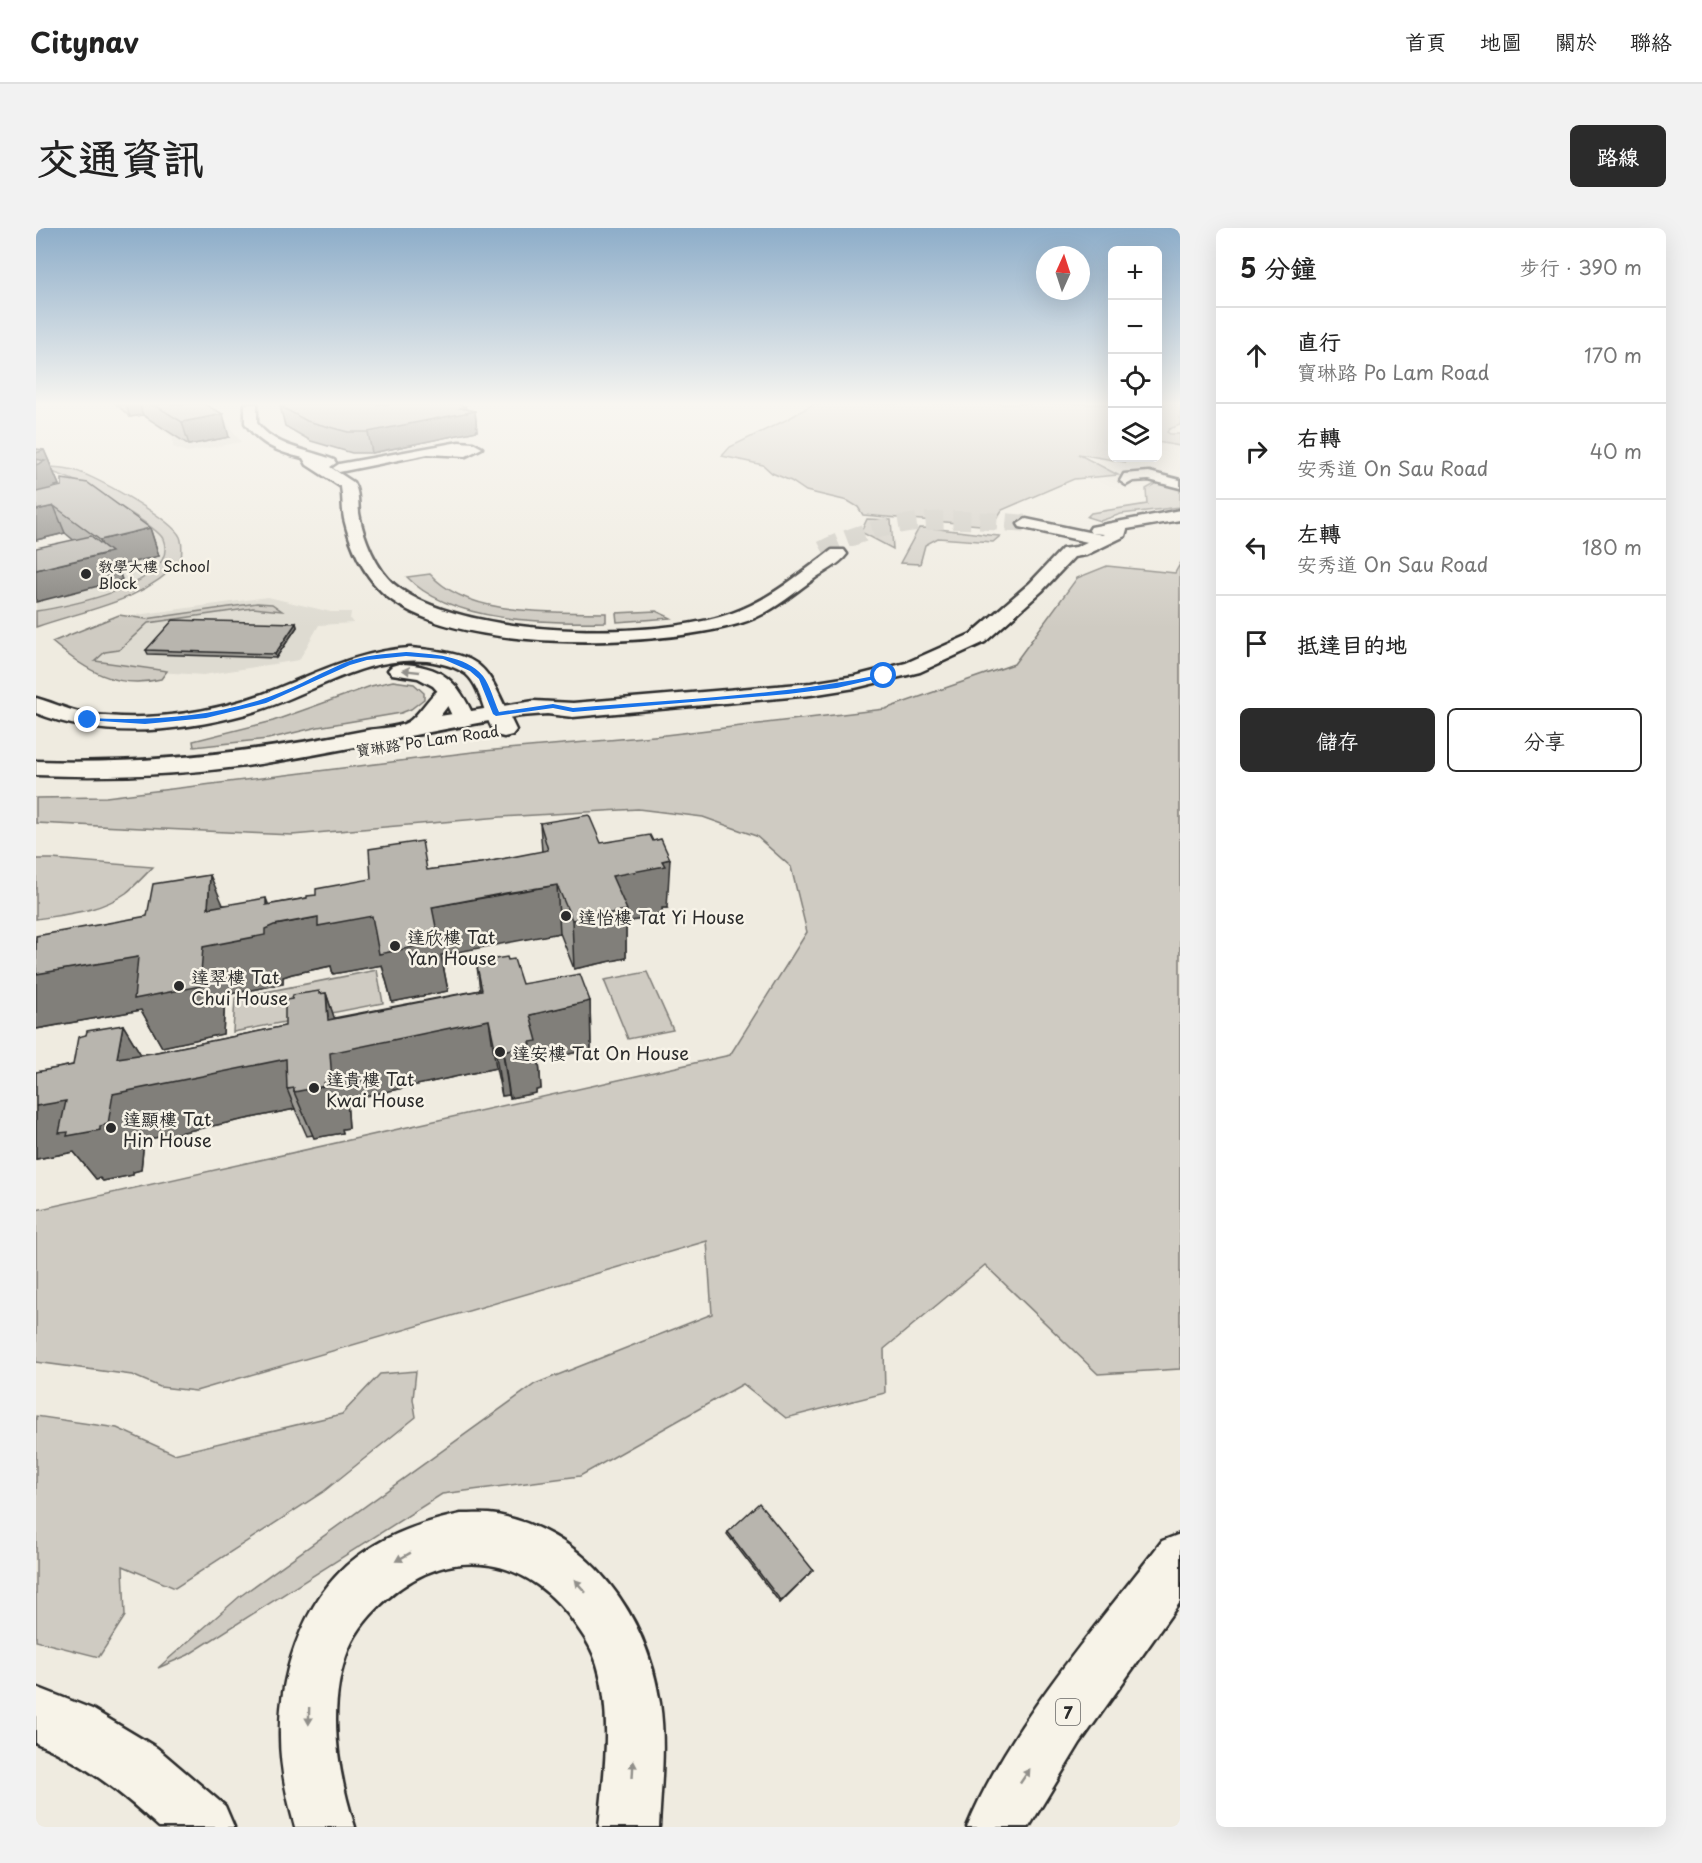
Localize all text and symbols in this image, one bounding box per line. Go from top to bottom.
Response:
text: Citynav [30,20,139,63]
text: 首頁 [1405,25,1447,57]
text: 地圖 [1480,25,1522,57]
text: 關於 [1555,25,1597,57]
text: 聯絡 [1630,25,1672,57]
text: 交通資訊 [36,125,204,188]
button: 路線 [1570,125,1666,187]
north arrow [1036,246,1090,300]
map controls [1108,246,1162,462]
button: + [1108,246,1162,300]
text: 5 分鐘 [1240,248,1316,287]
text: 步行 · 390 m [1520,252,1642,282]
button: − [1108,300,1162,354]
text: 直行 [1297,324,1341,357]
icon: ahead [1240,339,1273,372]
text: 170 m [1584,340,1642,370]
button: locate [1108,354,1162,408]
text: 寶琳路 Po Lam Road [1297,357,1489,387]
button: layers [1108,408,1162,462]
text: 右轉 [1297,420,1341,453]
icon: right [1240,435,1273,468]
text: 40 m [1590,436,1642,466]
text: 安秀道 On Sau Road [1297,453,1488,483]
text: 左轉 [1297,516,1341,549]
icon: left [1240,531,1273,564]
text: 180 m [1582,532,1642,562]
text: 安秀道 On Sau Road [1297,549,1488,579]
place label: 教學大樓 School Block [98,554,210,594]
marker: 教學大樓 School Block [79,567,93,581]
icon: arrive [1240,627,1273,660]
text: 抵達目的地 [1297,627,1407,660]
route start [870,662,896,688]
one-way arrow [402,666,421,676]
route end [74,706,100,732]
button: 儲存 [1240,708,1435,772]
button: 分享 [1447,708,1642,772]
street label: 寶琳路 Po Lam Road [354,719,500,761]
place label: 達怡樓 Tat Yi House [578,903,745,930]
marker: 達怡樓 Tat Yi House [559,909,573,923]
place label: 達欣樓 Tat Yan House [407,923,497,971]
marker: 達欣樓 Tat Yan House [388,939,402,953]
place label: 達翠樓 Tat Chui House [191,963,288,1011]
marker: 達翠樓 Tat Chui House [172,979,186,993]
place label: 達安樓 Tat On House [512,1039,689,1066]
marker: 達安樓 Tat On House [493,1045,507,1059]
place label: 達貴樓 Tat Kwai House [326,1065,425,1113]
marker: 達貴樓 Tat Kwai House [307,1081,321,1095]
place label: 達顯樓 Tat Hin House [123,1105,212,1153]
marker: 達顯樓 Tat Hin House [104,1121,118,1135]
one-way arrow [394,1552,411,1562]
one-way arrow [573,1579,587,1594]
road number: 7 [1056,1699,1080,1725]
one-way arrow [304,1707,314,1726]
one-way arrow [629,1759,638,1778]
one-way arrow [1019,1768,1031,1784]

